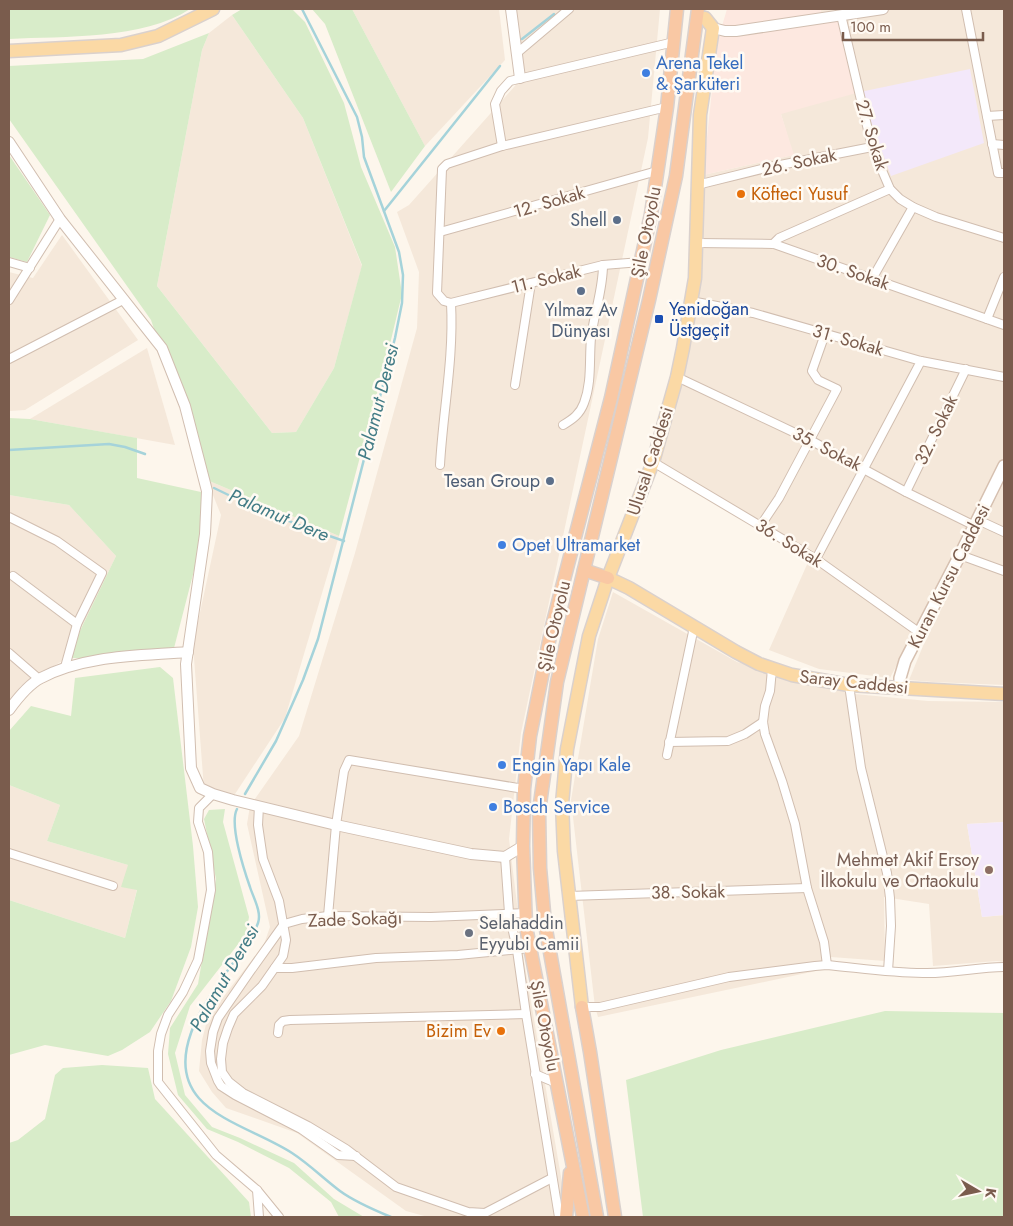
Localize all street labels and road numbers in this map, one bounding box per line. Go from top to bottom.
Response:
street label: 27. Sokak [849,96,895,174]
street label: 26. Sokak [759,141,839,183]
street label: 12. Sokak [510,179,588,225]
street label: Şile Otoyolu [624,184,668,280]
street label: 30. Sokak [813,247,893,297]
street label: 11. Sokak [508,258,584,300]
street label: 31. Sokak [809,317,887,363]
street label: 32. Sokak [908,390,964,469]
street label: Ulusal Caddesi [620,403,680,519]
street label: 35. Sokak [788,420,866,478]
street label: Kuran Kursu Caddesi [901,499,997,653]
street label: 36. Sokak [750,512,828,574]
street label: Şile Otoyolu [531,578,577,674]
street label: Saray Caddesi [798,663,910,701]
street label: 38. Sokak [651,878,725,906]
street label: Zade Sokağı [307,904,403,934]
street label: Şile Otoyolu [523,978,567,1074]

